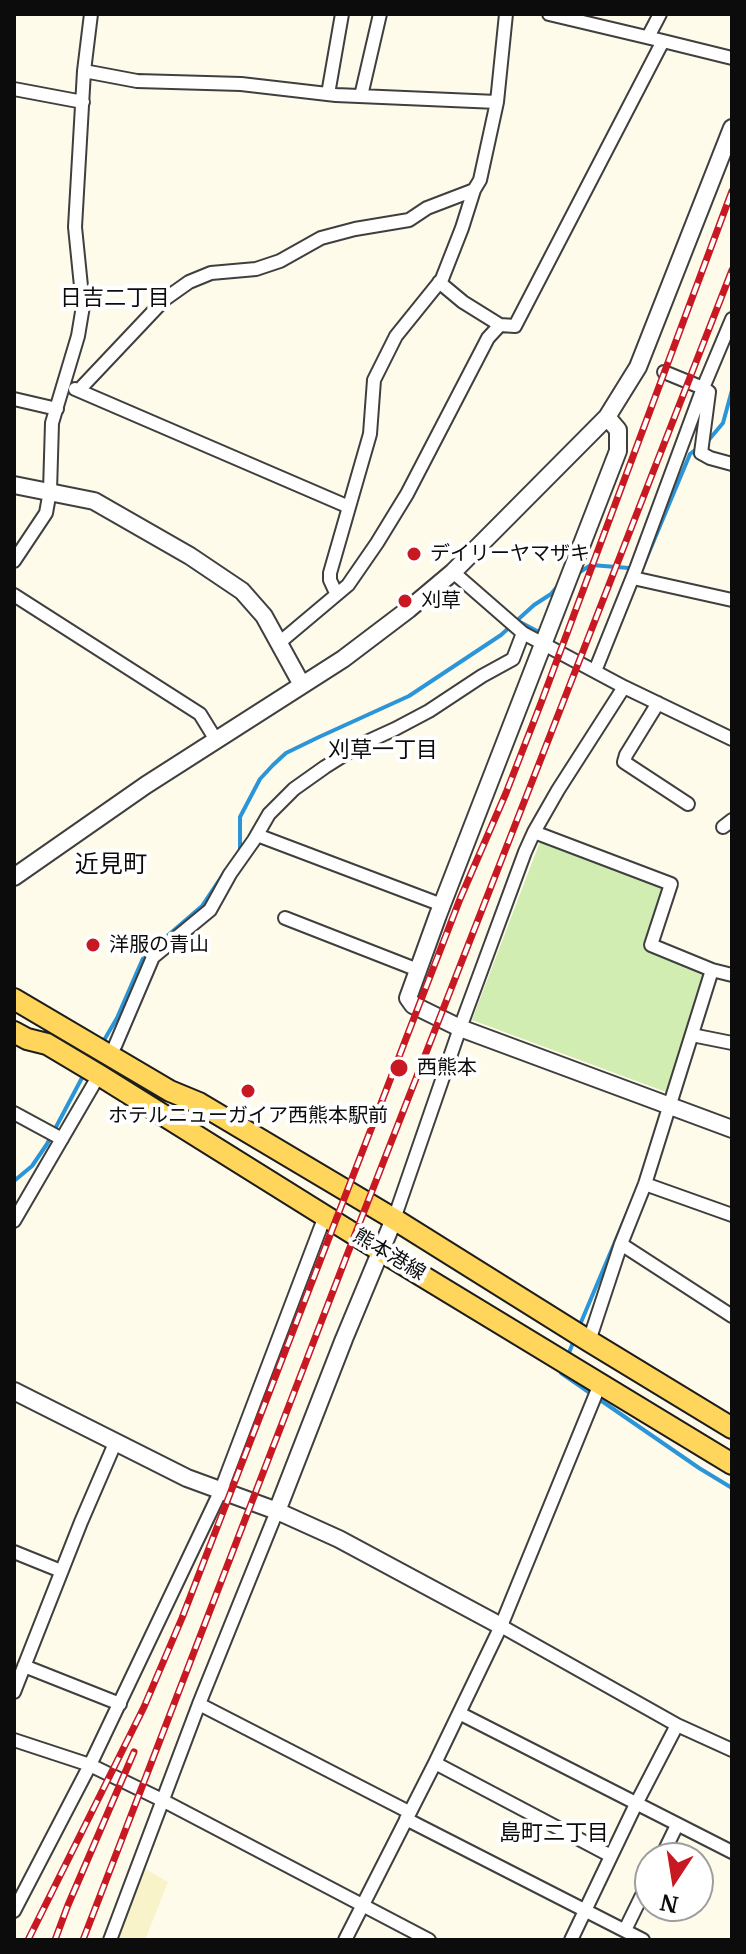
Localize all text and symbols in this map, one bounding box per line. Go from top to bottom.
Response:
district label: 日吉二丁目 [60,286,170,312]
place label: デイリーヤマザキ [430,542,590,566]
marker: デイリーヤマザキ [405,545,423,563]
place label: 刈草 [421,589,461,613]
marker: 刈草 [396,592,414,610]
district label: 刈草一丁目 [328,738,438,764]
district label: 近見町 [75,851,147,879]
place label: 洋服の青山 [109,933,209,957]
marker: 洋服の青山 [84,936,102,954]
place label: 西熊本 [417,1056,477,1080]
marker: 西熊本 [388,1057,410,1079]
marker: ホテルニューガイア西熊本駅前 [239,1082,257,1100]
place label: ホテルニューガイア西熊本駅前 [108,1104,388,1128]
street label: 熊本港線 [349,1224,429,1286]
district label: 島町二丁目 [499,1821,609,1847]
north arrow [634,1842,714,1922]
text: N [658,1888,681,1919]

